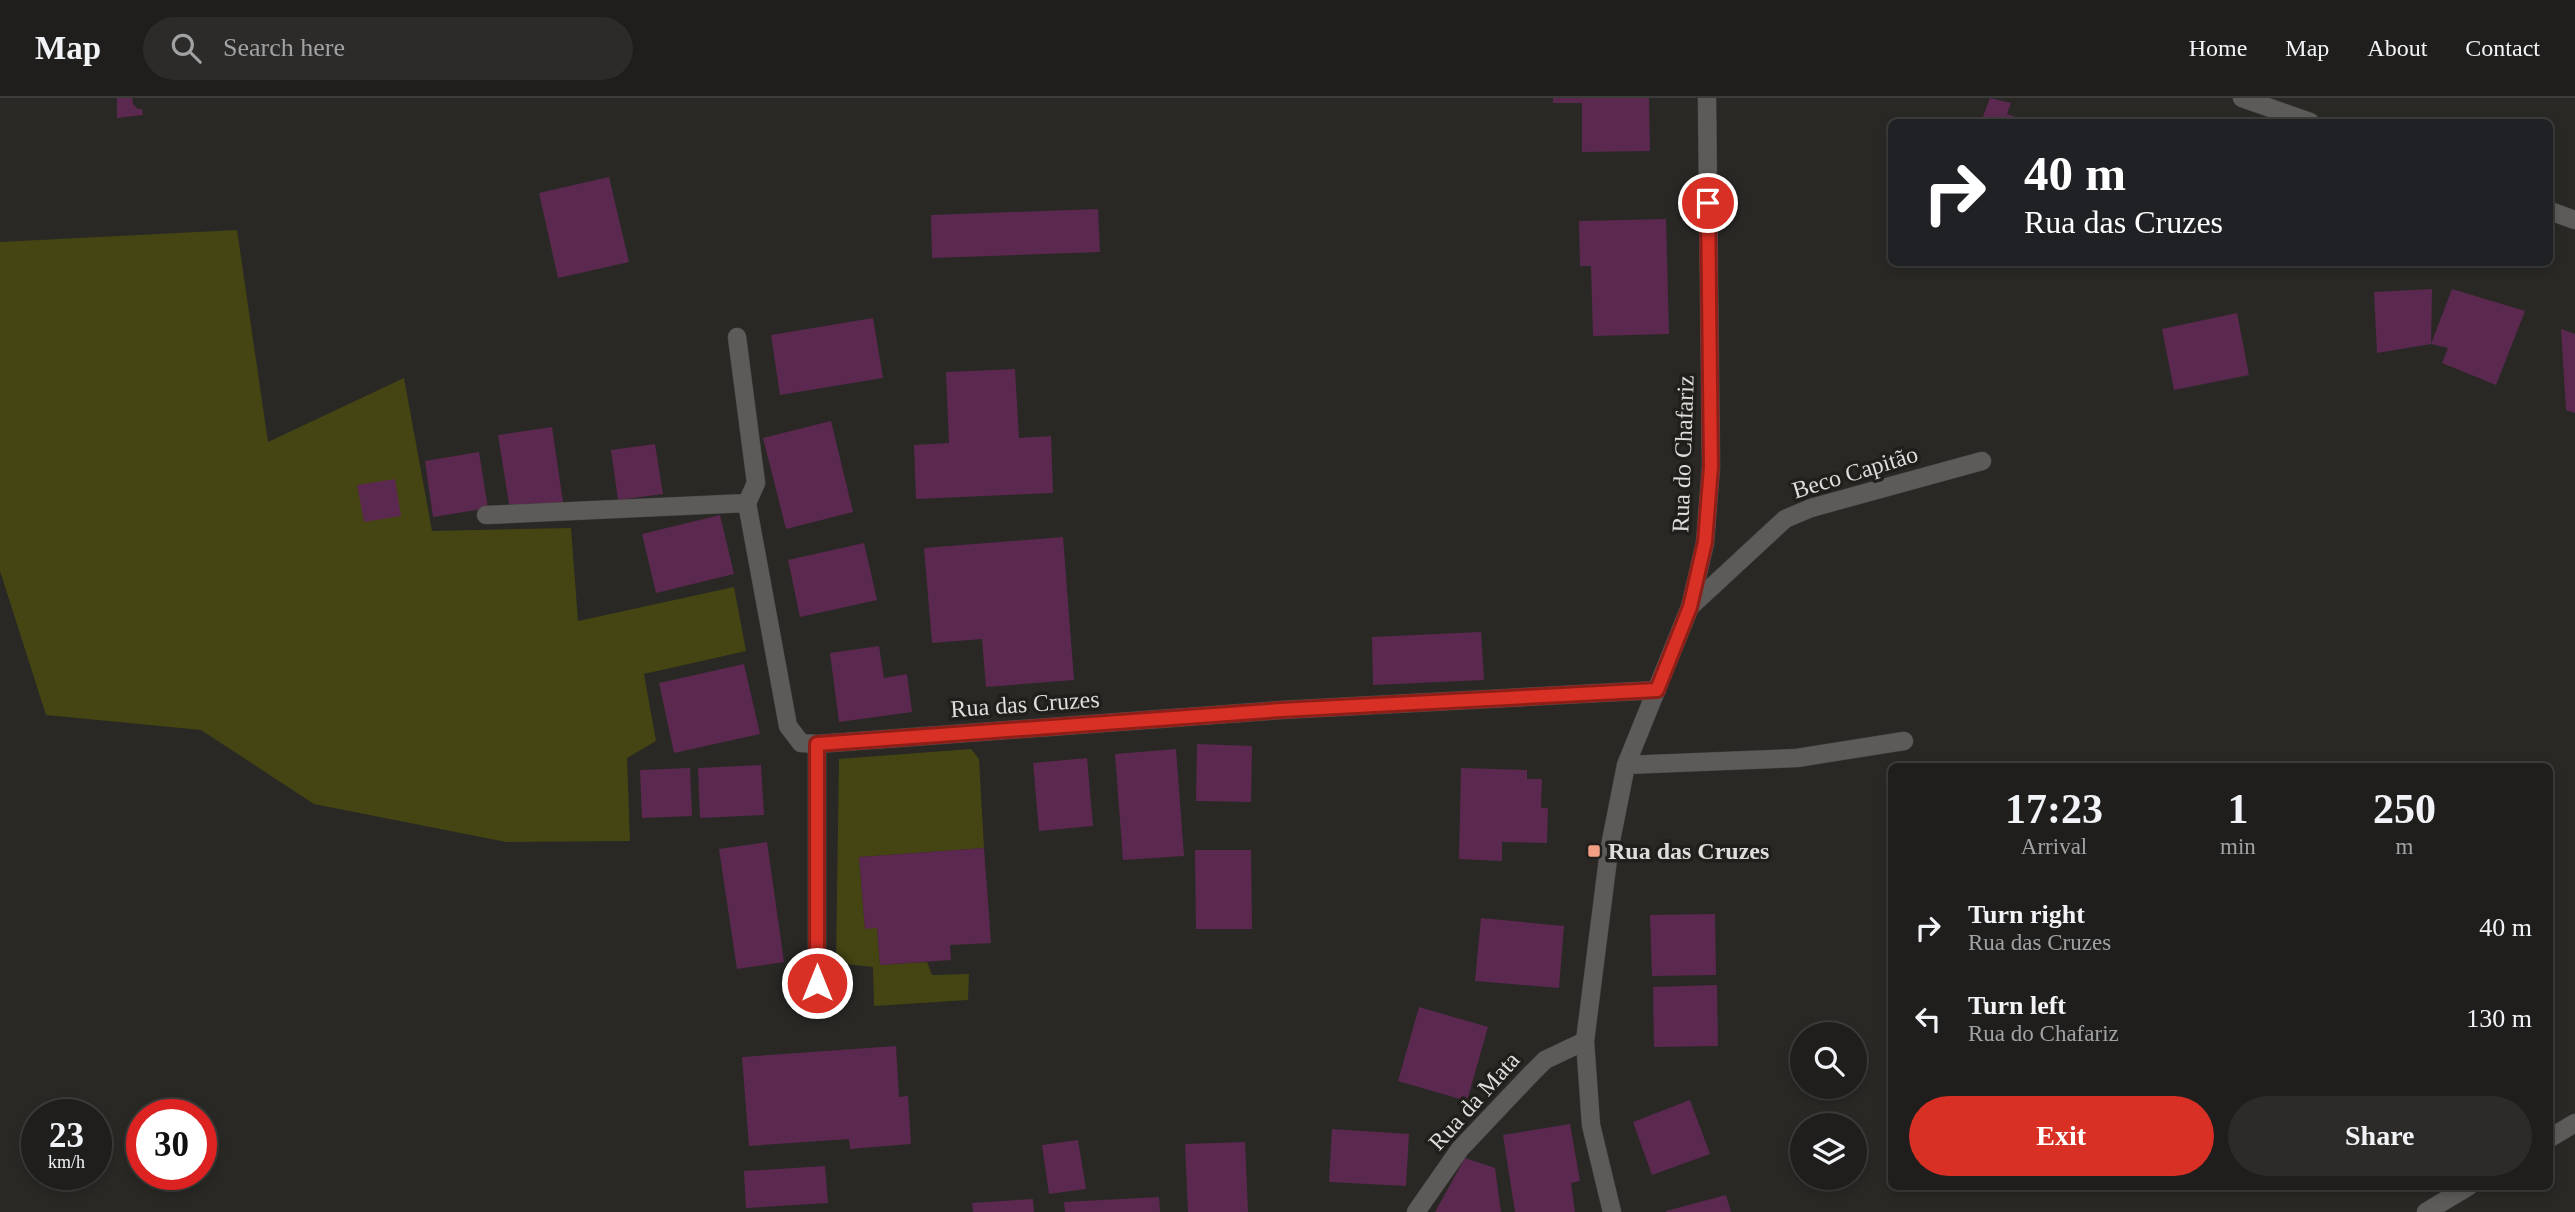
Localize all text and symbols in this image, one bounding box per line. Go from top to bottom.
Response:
search box [143,17,633,80]
icon: search [167,29,205,67]
text: Map [35,30,101,66]
text: Search here [223,33,345,62]
text: Home [2189,35,2247,61]
text: Map [2285,35,2329,61]
text: About [2367,35,2427,61]
text: Contact [2465,35,2540,61]
text: 40 m [2024,146,2126,201]
icon: right [1909,147,2000,238]
pin [1678,173,1738,233]
icon: arrive [1689,184,1727,222]
text: Rua das Cruzes [2024,204,2223,240]
street label: Rua do Chafariz [1667,375,1699,533]
street label: Beco Capitão [1789,441,1921,503]
street label: Rua das Cruzes [950,686,1100,722]
text: 17:23 [2005,786,2103,832]
text: 1 [2227,786,2248,832]
text: 250 [2373,786,2436,832]
text: Arrival [2021,834,2087,859]
text: min [2220,834,2256,859]
text: m [2395,834,2413,859]
place label: Rua das Cruzes [1608,838,1769,864]
marker: Rua das Cruzes [1586,843,1602,859]
text: Turn right [1968,900,2085,929]
icon: right [1909,909,1947,947]
text: 40 m [2479,913,2532,942]
text: Rua das Cruzes [1968,930,2111,955]
position arrow [780,946,854,1020]
text: Turn left [1968,991,2066,1020]
icon: left [1909,1000,1947,1038]
text: 130 m [2466,1004,2532,1033]
text: Rua do Chafariz [1968,1021,2119,1046]
map controls [1790,1022,1867,1190]
button: search [1790,1022,1867,1099]
street label: Rua da Mata [1423,1046,1525,1155]
button: Exit [1909,1096,2214,1176]
button: Share [2228,1096,2532,1176]
speed limit sign: 30 [126,1099,217,1190]
button: layers [1790,1113,1867,1190]
text: 23 [49,1116,84,1155]
text: km/h [48,1152,85,1172]

